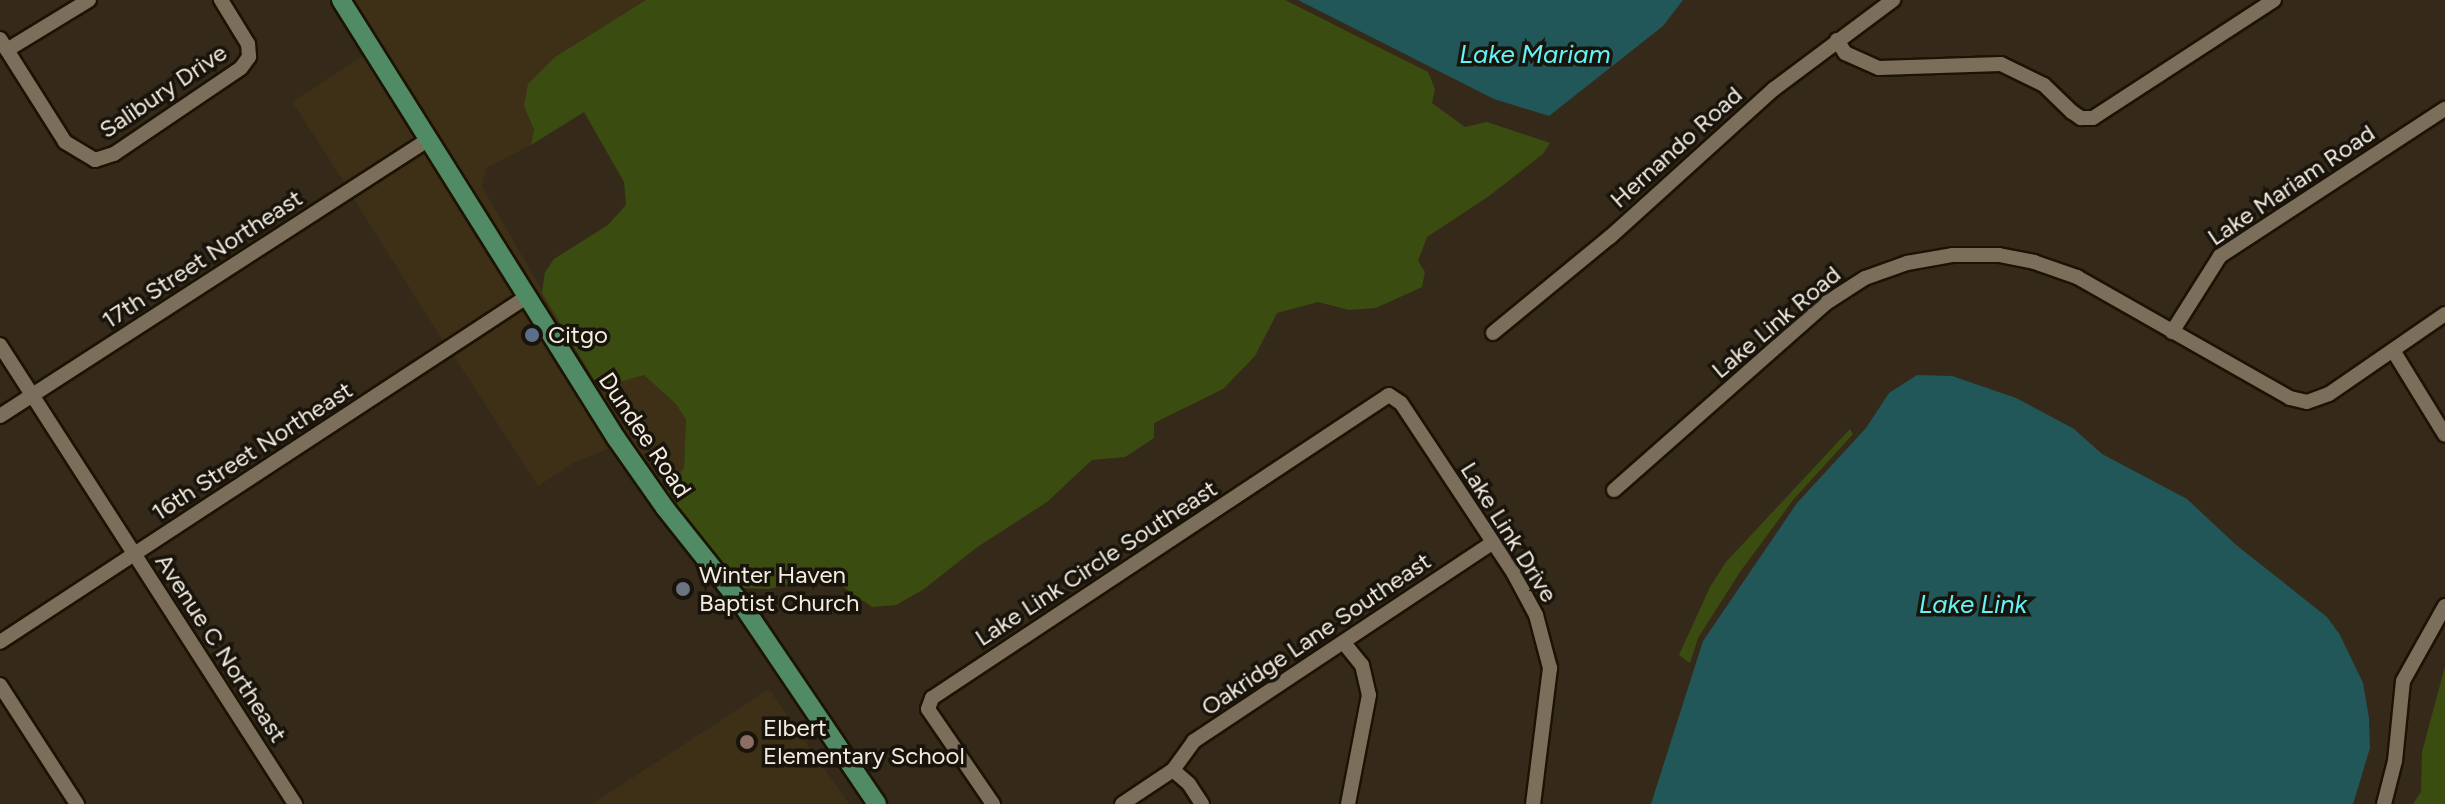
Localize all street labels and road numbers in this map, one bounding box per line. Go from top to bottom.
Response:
street label: Salibury Drive [94,38,232,144]
street label: Hernando Road [1604,80,1748,214]
street label: Lake Mariam Road [2202,118,2380,252]
street label: 17th Street Northeast [96,183,308,335]
street label: Lake Link Road [1706,260,1846,384]
street label: Dundee Road [593,367,697,503]
street label: 16th Street Northeast [146,375,358,527]
street label: Lake Link Drive [1454,457,1564,607]
street label: Lake Link Circle Southeast [970,474,1222,652]
street label: Oakridge Lane Southeast [1196,546,1436,722]
street label: Avenue C Northeast [149,548,293,748]

